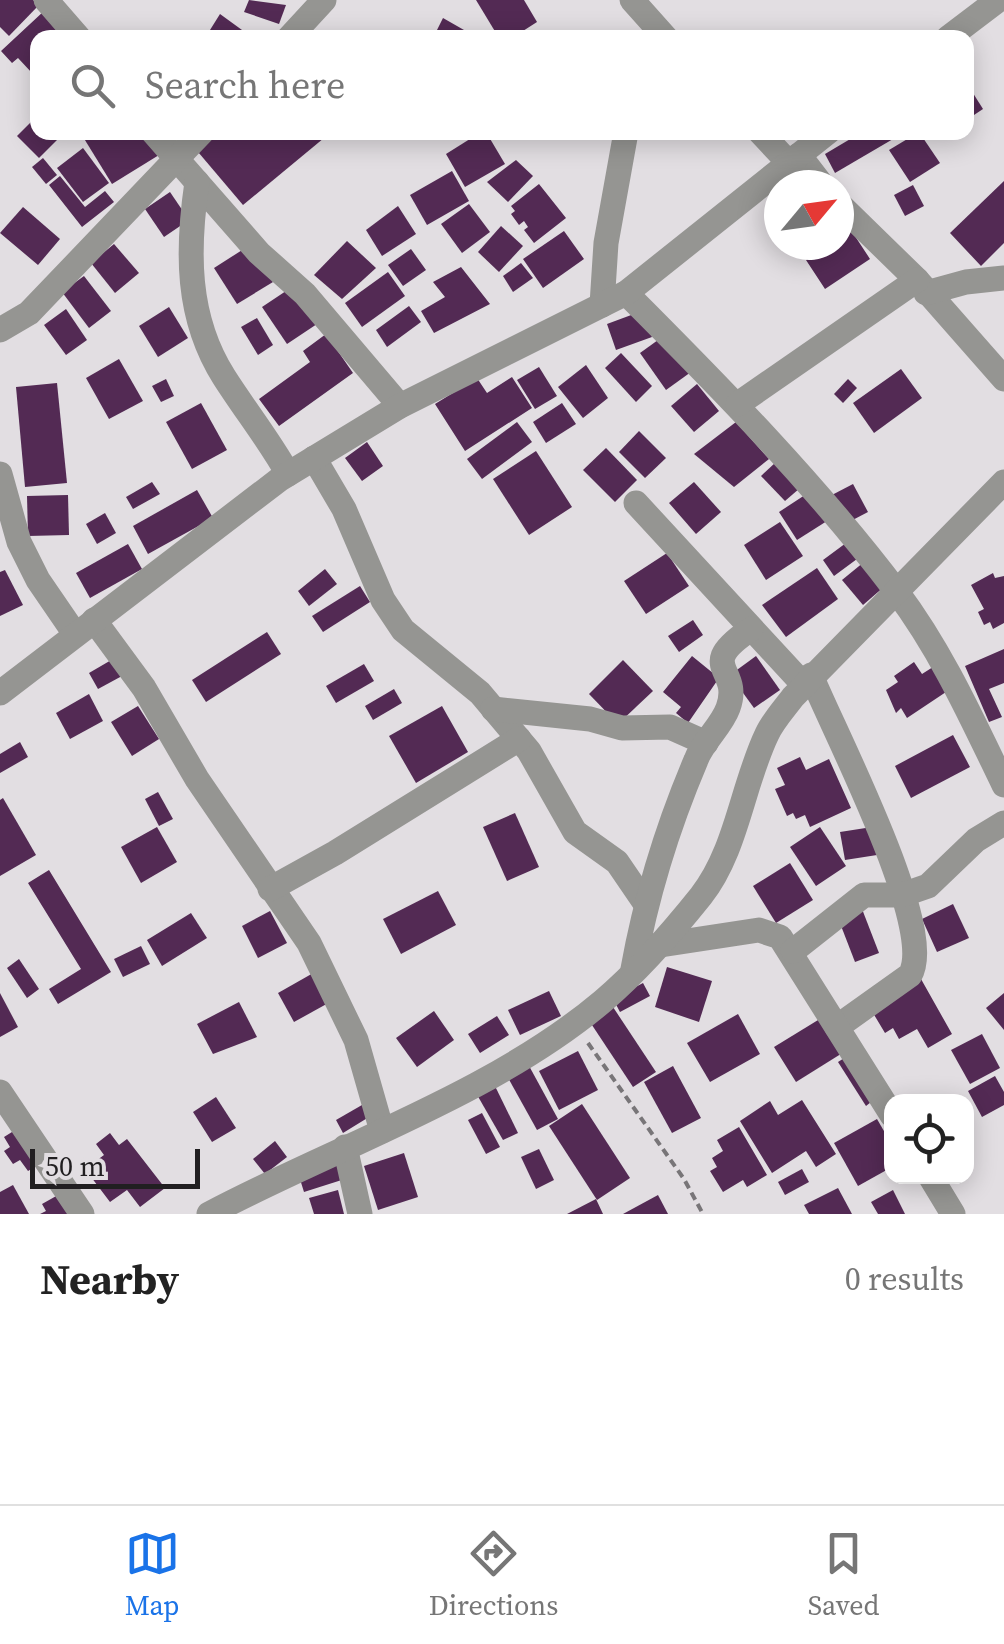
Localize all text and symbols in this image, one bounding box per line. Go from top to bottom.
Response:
search box [30,30,974,140]
icon: search [65,58,120,113]
text: Search here [145,59,345,111]
north arrow [764,170,854,260]
map controls [884,1094,974,1184]
button: locate [884,1094,974,1184]
scale bar [30,1144,200,1188]
text: 50 m [45,1147,105,1185]
text: Nearby [40,1250,179,1308]
text: 0 results [845,1257,964,1301]
tab: Map [125,1526,180,1624]
tab: Directions [429,1526,558,1624]
tab: Saved [808,1526,879,1624]

